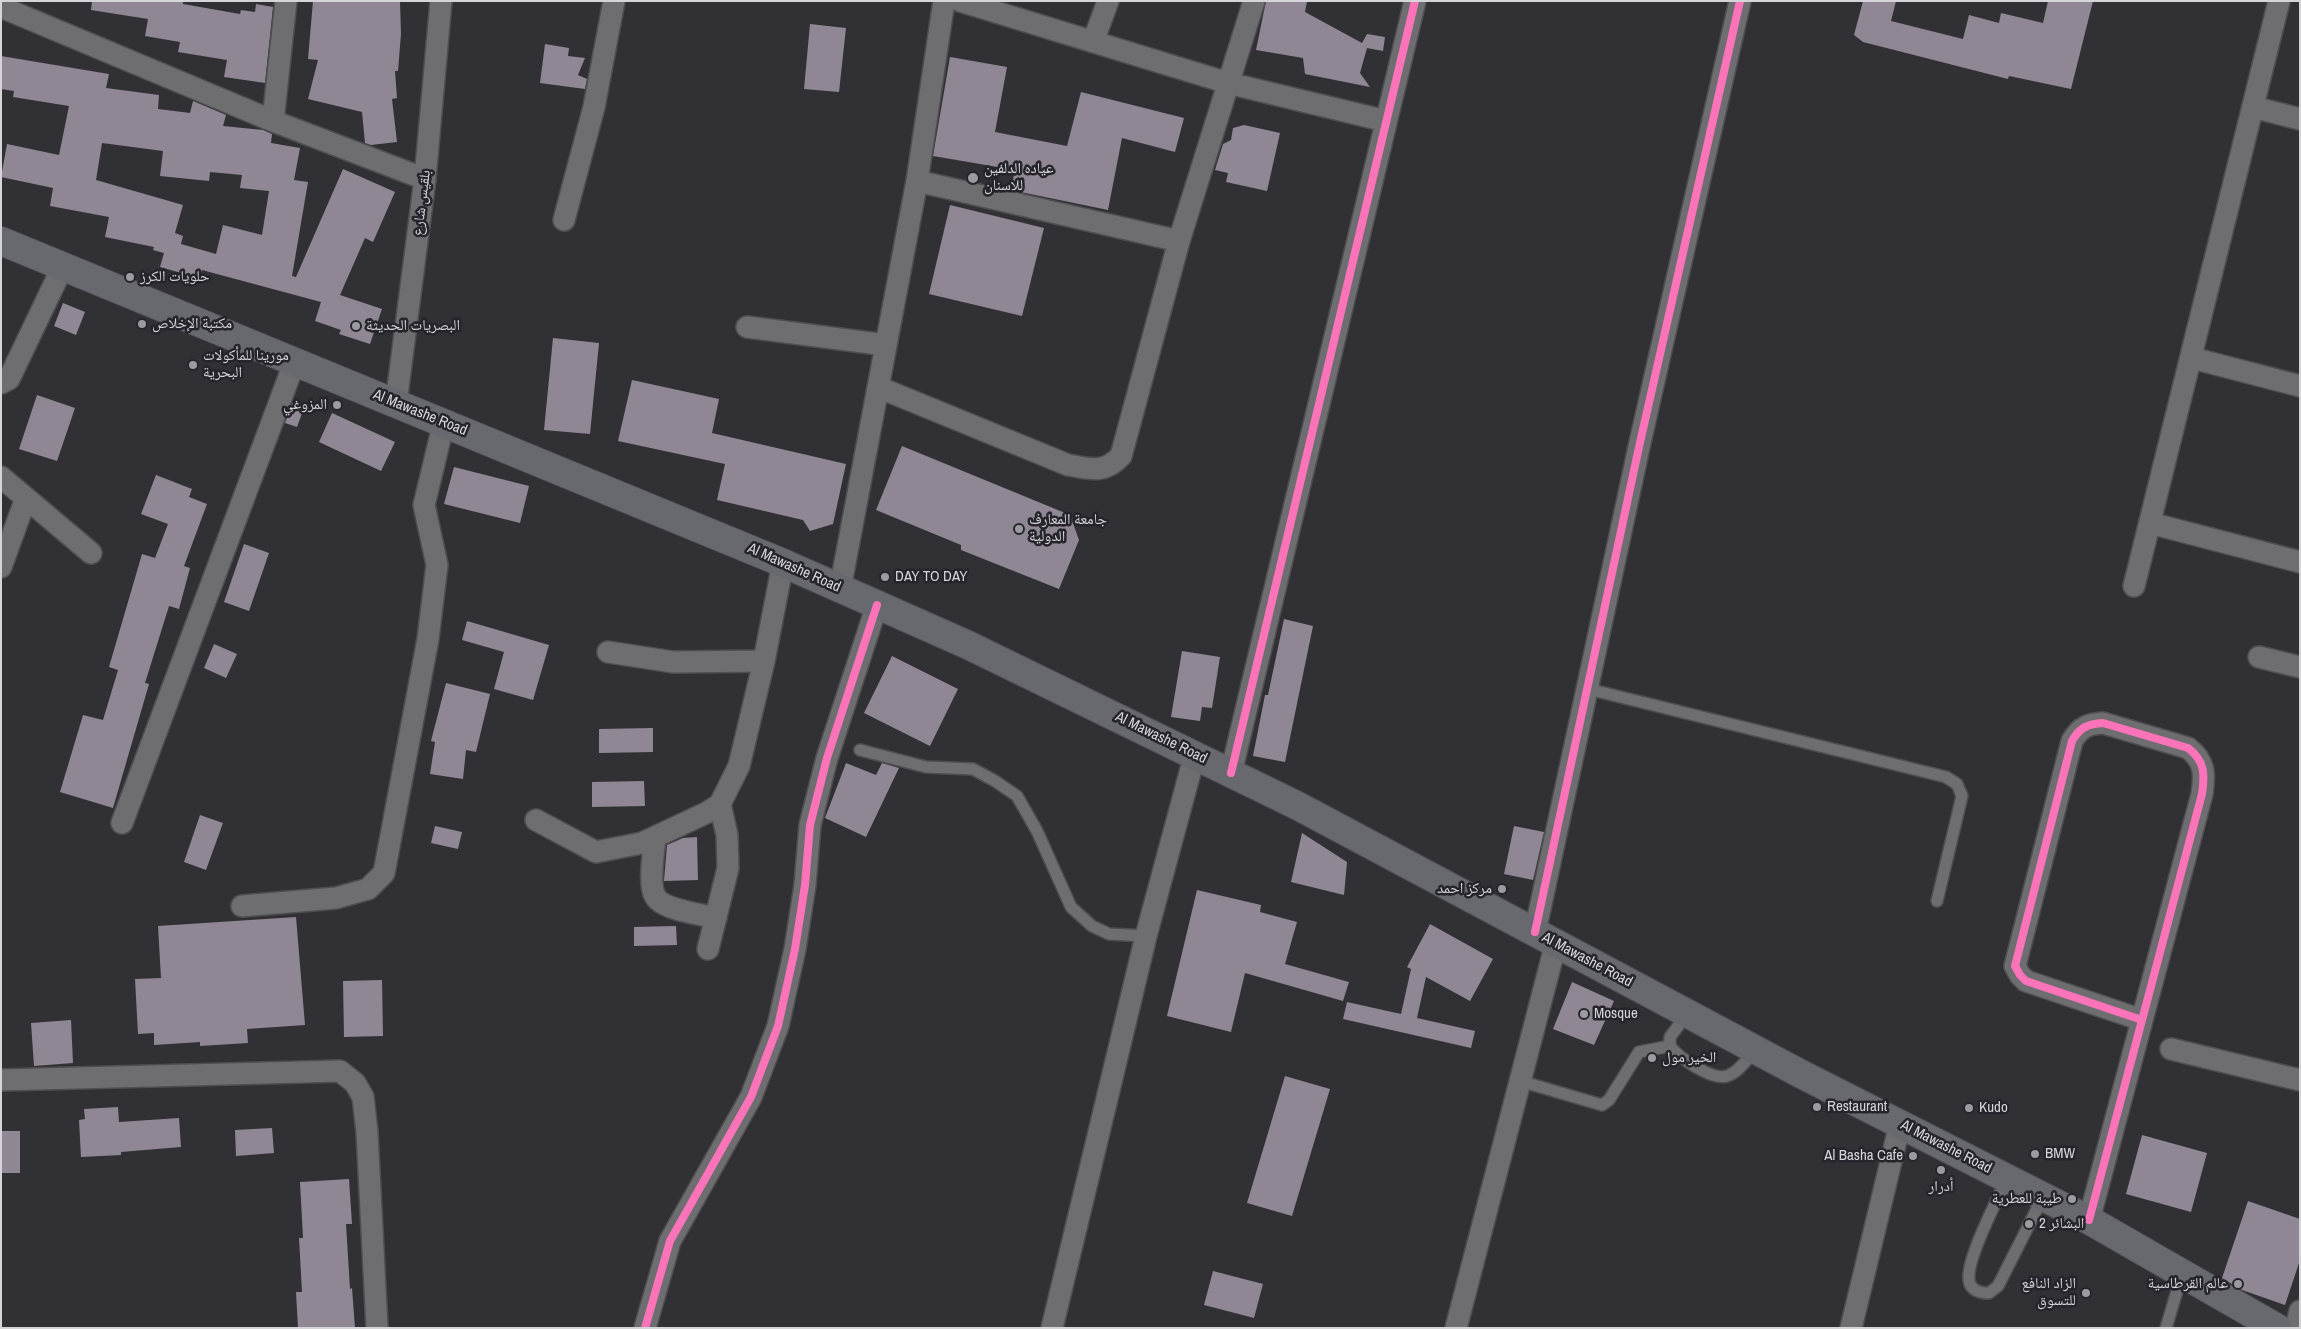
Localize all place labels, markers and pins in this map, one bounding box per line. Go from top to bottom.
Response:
place label: عياده الدلفين للاسنان [984,160,1054,195]
marker: عياده الدلفين للاسنان [966,171,980,185]
place label: حلويات الكرز [140,268,210,286]
marker: حلويات الكرز [124,271,136,283]
place label: مكتبة الإخلاص [152,315,232,333]
place label: البصريات الحديثة [366,317,460,335]
marker: مكتبة الإخلاص [136,318,148,330]
marker: البصريات الحديثة [350,320,362,332]
place label: مورينا للمأكولات البحرية [203,347,289,382]
marker: مورينا للمأكولات البحرية [187,359,199,371]
place label: المزوغي [283,396,327,414]
marker: المزوغي [331,399,343,411]
place label: جامعة المعارف الدولية [1029,511,1107,546]
marker: جامعة المعارف الدولية [1013,523,1025,535]
place label: DAY TO DAY [895,568,967,586]
marker: DAY TO DAY [879,571,891,583]
place label: مركز احمد [1437,880,1492,898]
marker: مركز احمد [1496,883,1508,895]
place label: Mosque [1594,1005,1638,1023]
marker: Mosque [1578,1008,1590,1020]
place label: الخير مول [1662,1049,1716,1067]
marker: الخير مول [1646,1052,1658,1064]
place label: Restaurant [1827,1098,1887,1116]
place label: Kudo [1979,1099,2008,1117]
marker: Restaurant [1811,1101,1823,1113]
marker: Kudo [1963,1102,1975,1114]
place label: BMW [2045,1145,2075,1163]
place label: Al Basha Cafe [1824,1147,1903,1165]
marker: BMW [2029,1148,2041,1160]
marker: Al Basha Cafe [1907,1150,1919,1162]
marker: أدرار [1935,1164,1947,1176]
place label: أدرار [1929,1178,1953,1196]
place label: طيبة للعطرية [1992,1190,2062,1208]
marker: طيبة للعطرية [2066,1193,2078,1205]
place label: البشائر 2 [2039,1215,2084,1233]
marker: البشائر 2 [2023,1218,2035,1230]
place label: الزاد النافع للتسوق [2022,1275,2076,1310]
place label: عالم القرطاسية [2148,1275,2228,1293]
marker: عالم القرطاسية [2232,1278,2244,1290]
marker: الزاد النافع للتسوق [2080,1287,2092,1299]

